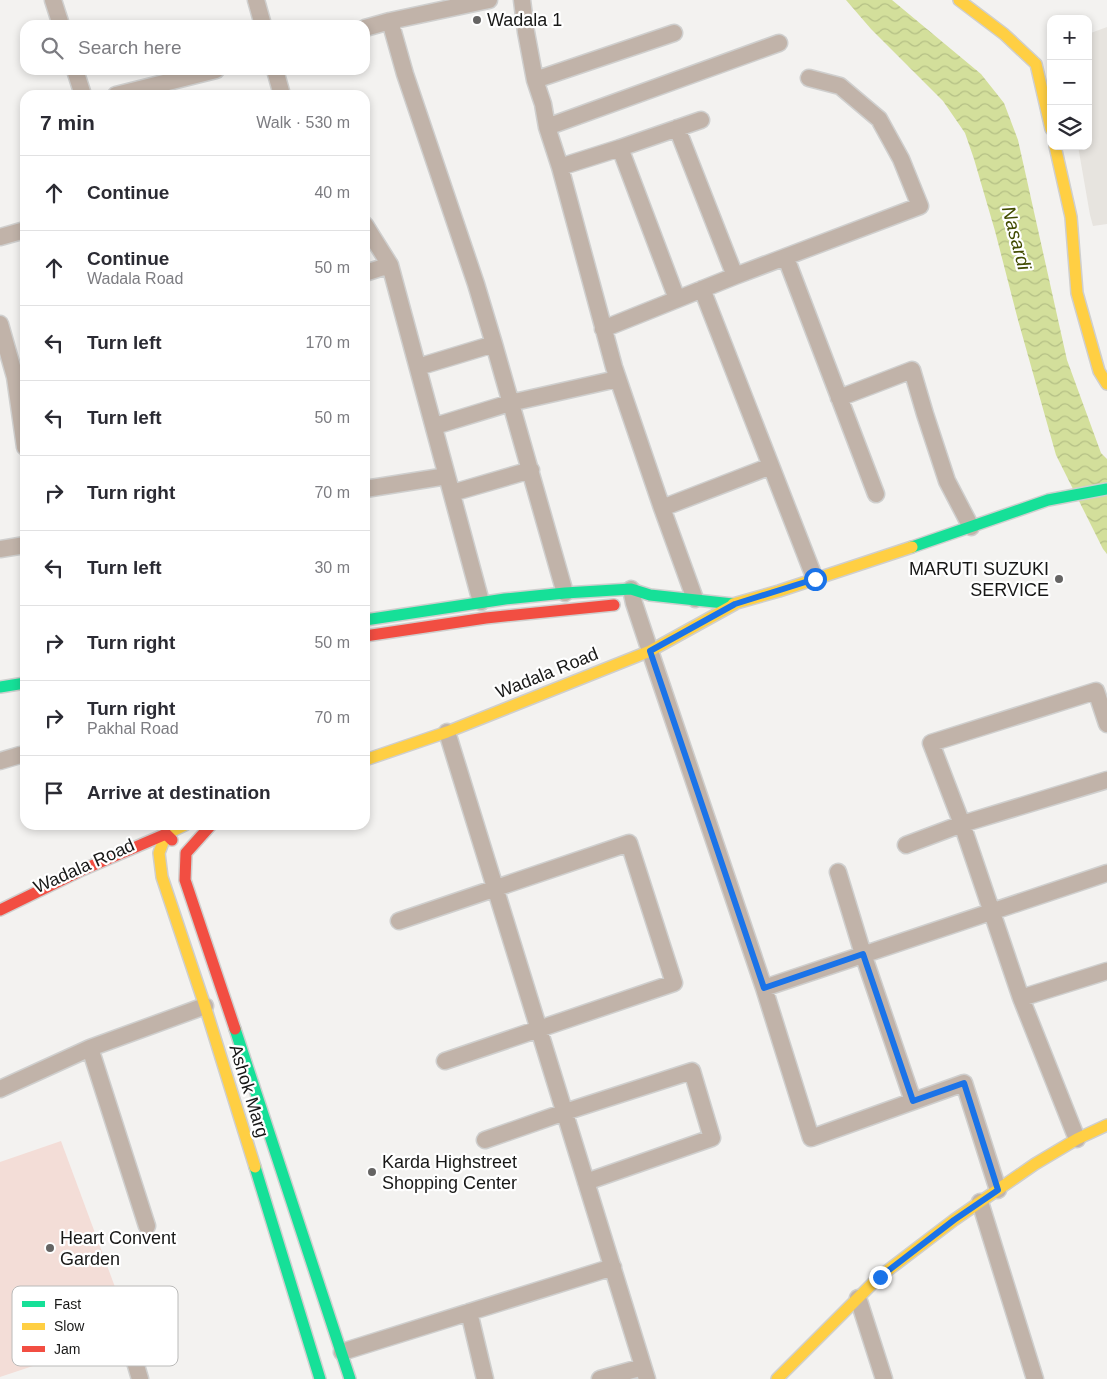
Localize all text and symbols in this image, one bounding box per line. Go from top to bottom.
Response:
place label: Wadala 1 [487,10,562,30]
marker: Wadala 1 [471,14,483,26]
map controls [1047,15,1092,150]
button: + [1047,15,1092,60]
search box [20,20,370,75]
icon: search [38,34,66,62]
text: Search here [78,37,182,58]
button: − [1047,60,1092,105]
button: layers [1047,105,1092,150]
text: 7 min [40,111,95,134]
text: Walk · 530 m [256,114,350,131]
icon: ahead [40,179,68,207]
text: Continue [87,182,169,203]
text: 40 m [314,184,350,201]
water label: Nasardi [998,204,1035,273]
text: Continue [87,248,169,269]
icon: ahead [40,254,68,282]
text: 50 m [314,259,350,276]
text: Wadala Road [87,270,183,287]
icon: left [40,329,68,357]
text: Turn left [87,332,162,353]
text: 170 m [306,334,350,351]
icon: left [40,404,68,432]
text: Turn left [87,407,162,428]
text: 50 m [314,409,350,426]
icon: right [40,479,68,507]
text: Turn right [87,482,175,503]
text: 70 m [314,484,350,501]
icon: left [40,554,68,582]
text: Turn left [87,557,162,578]
text: 30 m [314,559,350,576]
place label: MARUTI SUZUKI SERVICE [909,559,1049,600]
route start [804,568,827,591]
marker: MARUTI SUZUKI SERVICE [1053,573,1065,585]
icon: right [40,629,68,657]
text: Turn right [87,632,175,653]
text: 50 m [314,634,350,651]
street label: Wadala Road [493,643,601,703]
text: Turn right [87,698,175,719]
icon: right [40,704,68,732]
text: 70 m [314,709,350,726]
text: Pakhal Road [87,720,179,737]
icon: arrive [40,779,68,807]
text: Arrive at destination [87,782,271,803]
street label: Wadala Road [30,835,138,897]
street label: Ashok Marg [225,1042,273,1140]
place label: Karda Highstreet Shopping Center [382,1152,517,1193]
marker: Karda Highstreet Shopping Center [366,1166,378,1178]
place label: Heart Convent Garden [60,1228,176,1269]
marker: Heart Convent Garden [44,1242,56,1254]
route end [869,1266,892,1289]
legend [12,1286,178,1366]
text: Fast [54,1296,81,1312]
text: Slow [54,1318,85,1334]
text: Jam [54,1341,80,1357]

